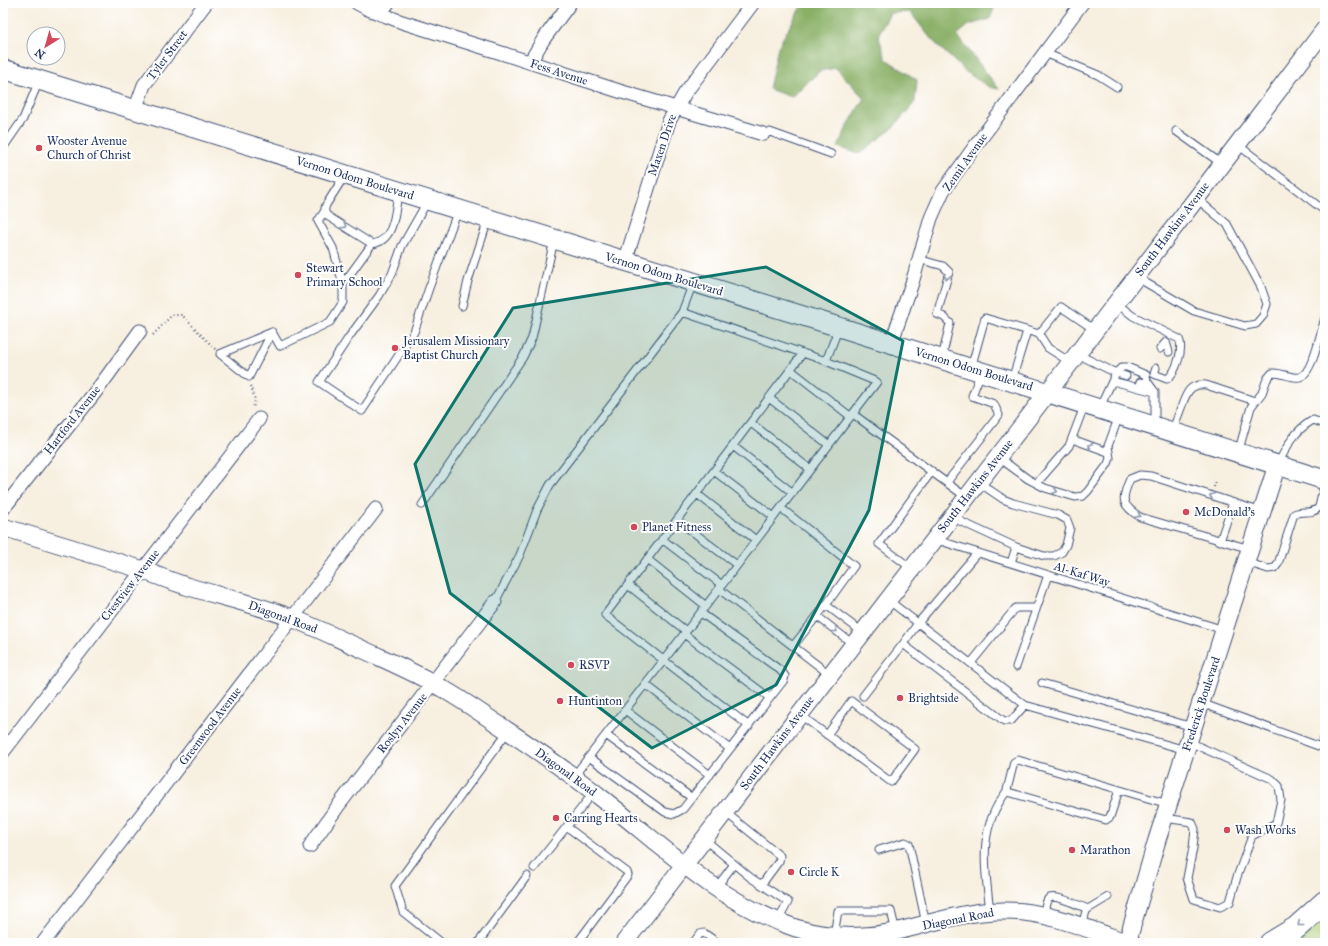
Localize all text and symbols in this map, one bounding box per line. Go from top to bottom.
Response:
north arrow [26,26,66,66]
street label: Tyler Street [144,27,191,83]
text: N [32,45,48,62]
street label: Fess Avenue [528,56,590,88]
street label: Maxen Drive [645,112,679,178]
street label: Zemil Avenue [940,130,990,194]
place label: Wooster Avenue Church of Christ [47,134,132,162]
marker: Wooster Avenue Church of Christ [34,143,44,153]
street label: Vernon Odom Boulevard [293,153,416,203]
street label: South Hawkins Avenue [1132,179,1212,279]
one-way arrow [340,221,347,229]
street label: Vernon Odom Boulevard [602,249,725,299]
place label: Stewart Primary School [306,261,383,289]
marker: Stewart Primary School [293,270,303,280]
one-way arrow [943,274,951,280]
place label: Jerusalem Missionary Baptist Church [401,334,510,362]
marker: Jerusalem Missionary Baptist Church [390,343,400,353]
street label: Vernon Odom Boulevard [912,344,1035,394]
street label: Hartford Avenue [41,383,103,457]
street label: South Hawkins Avenue [934,437,1016,535]
one-way arrow [1087,442,1094,450]
one-way arrow [1051,486,1058,495]
one-way arrow [1208,492,1215,501]
place label: McDonald's [1194,505,1255,519]
marker: McDonald's [1181,507,1191,517]
one-way arrow [1134,510,1142,518]
place label: Planet Fitness [642,520,711,534]
marker: Planet Fitness [629,522,639,532]
street label: Crestview Avenue [98,547,162,623]
street label: Al-Kaf Way [1051,559,1112,589]
street label: Diagonal Road [246,598,319,637]
one-way arrow [830,626,837,633]
street label: Frederick Boulevard [1179,655,1223,753]
place label: RSVP [579,658,610,672]
marker: RSVP [566,660,576,670]
street label: Greenwood Avenue [176,684,244,768]
street label: Roslyn Avenue [374,690,430,756]
place label: Brightside [908,691,959,706]
street label: South Hawkins Avenue [737,693,817,793]
marker: Brightside [895,693,905,703]
place label: Huntinton [568,694,622,708]
marker: Huntinton [555,696,565,706]
street label: Diagonal Road [532,745,599,800]
place label: Carring Hearts [564,811,638,826]
marker: Carring Hearts [551,813,561,823]
place label: Wash Works [1235,823,1296,837]
marker: Wash Works [1222,825,1232,835]
place label: Marathon [1080,843,1131,857]
marker: Marathon [1067,845,1077,855]
place label: Circle K [799,865,840,879]
marker: Circle K [786,867,796,877]
street label: Diagonal Road [921,905,995,934]
one-way arrow [1297,920,1304,927]

